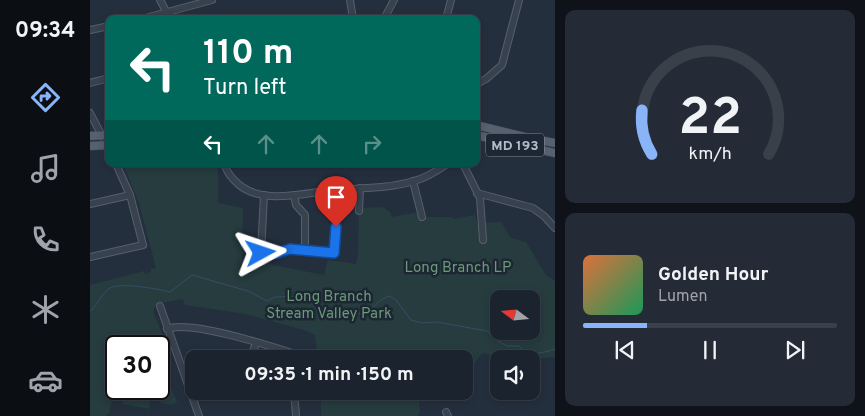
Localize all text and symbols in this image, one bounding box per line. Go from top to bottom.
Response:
text: 09:34 [15,18,75,45]
text: 110 m [203,32,293,76]
icon: left [120,35,185,100]
text: Turn left [203,75,286,102]
icon: directions [28,80,63,115]
text: 22 [678,87,742,153]
icon: left [199,130,227,158]
icon: ahead [252,130,280,158]
icon: ahead [305,130,333,158]
icon: right [358,130,386,158]
road number: MD 193 [486,134,544,156]
text: km/h [688,143,732,166]
icon: music [28,151,63,186]
pin [315,176,357,227]
icon: arrive [322,183,350,211]
icon: phone [28,222,63,257]
position arrow [234,226,286,278]
park label: Long Branch LP [405,259,511,278]
text: Golden Hour [658,263,769,287]
text: Lumen [658,287,708,307]
park label: Long Branch Stream Valley Park [266,288,392,324]
north arrow [490,290,540,340]
map controls [490,290,540,400]
icon: climate [28,292,63,327]
speed limit sign: 30 [105,335,170,400]
icon: previous [611,336,639,364]
icon: pause [696,336,724,364]
icon: next [781,336,809,364]
button: sound [490,350,540,400]
icon: car [28,363,63,398]
text: 09:35 · 1 min · 150 m [244,363,414,387]

